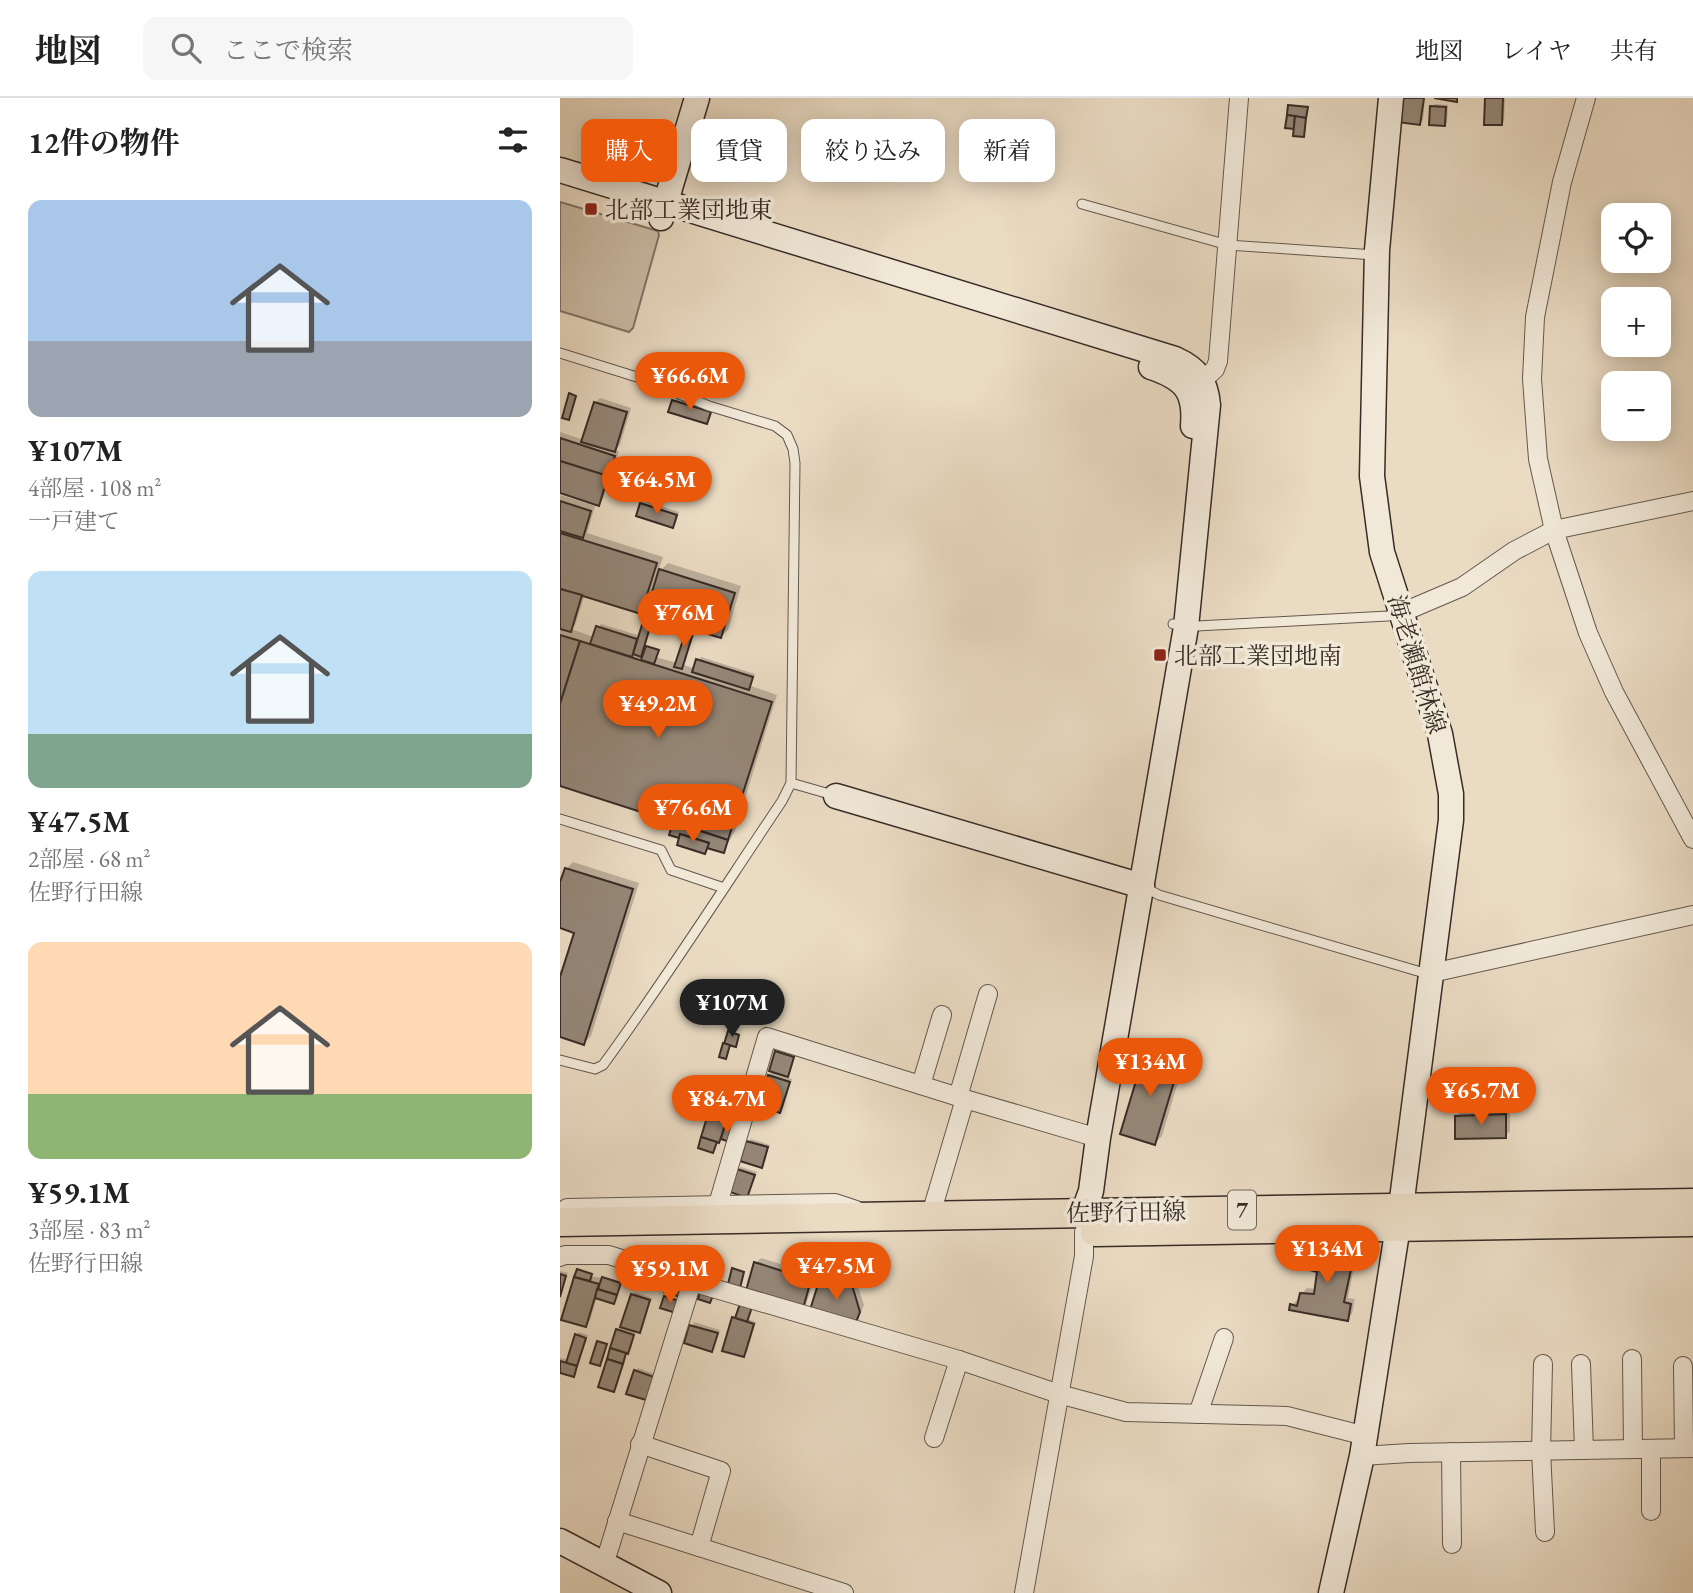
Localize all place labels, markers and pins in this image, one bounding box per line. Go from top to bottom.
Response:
place label: 北部工業団地東 [605,194,773,225]
marker: 北部工業団地東 [583,201,599,217]
pin: ¥66.6M [633,352,747,412]
pin: ¥64.5M [600,456,714,516]
pin: ¥76M [643,589,725,649]
place label: 北部工業団地南 [1174,640,1342,671]
marker: 北部工業団地南 [1152,647,1168,663]
pin: ¥49.2M [601,680,715,740]
pin: ¥76.6M [636,784,750,844]
pin: ¥107M [683,979,781,1039]
pin: ¥134M [1101,1038,1199,1098]
pin: ¥65.7M [1424,1068,1538,1127]
pin: ¥84.7M [670,1076,784,1135]
pin: ¥134M [1278,1226,1376,1285]
pin: ¥47.5M [779,1242,893,1302]
pin: ¥59.1M [613,1246,727,1305]

